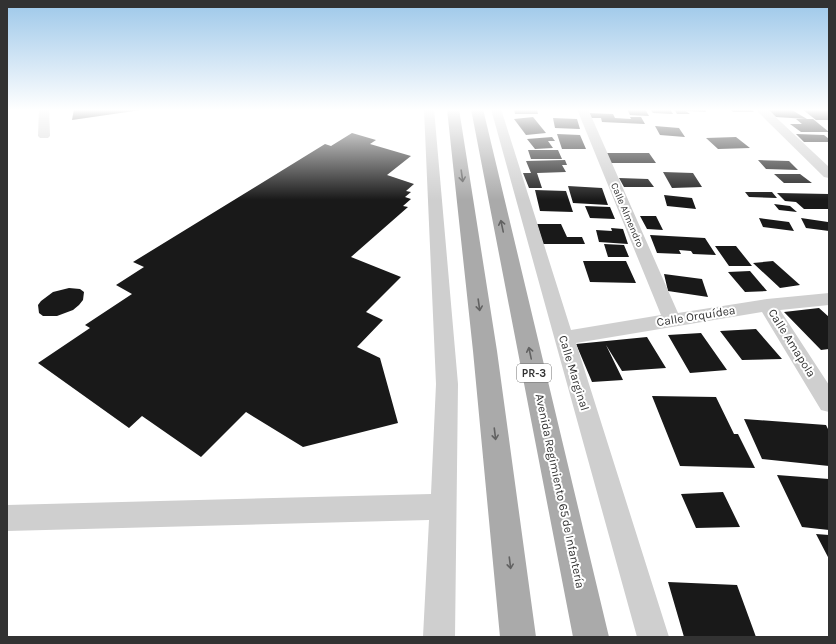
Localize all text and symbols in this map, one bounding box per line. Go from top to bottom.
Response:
one-way arrow [458,169,466,182]
street label: Calle Almendro [608,181,646,249]
one-way arrow [498,219,506,232]
one-way arrow [475,298,483,311]
street label: Calle Orquídea [656,303,736,329]
street label: Calle Amapola [765,306,819,380]
street label: Calle Marginal [556,334,592,412]
one-way arrow [525,346,533,359]
road number: PR-3 [517,364,551,382]
street label: Avenida Regimiento 65 de Infantería [533,392,587,590]
one-way arrow [491,427,499,440]
one-way arrow [506,556,513,569]

